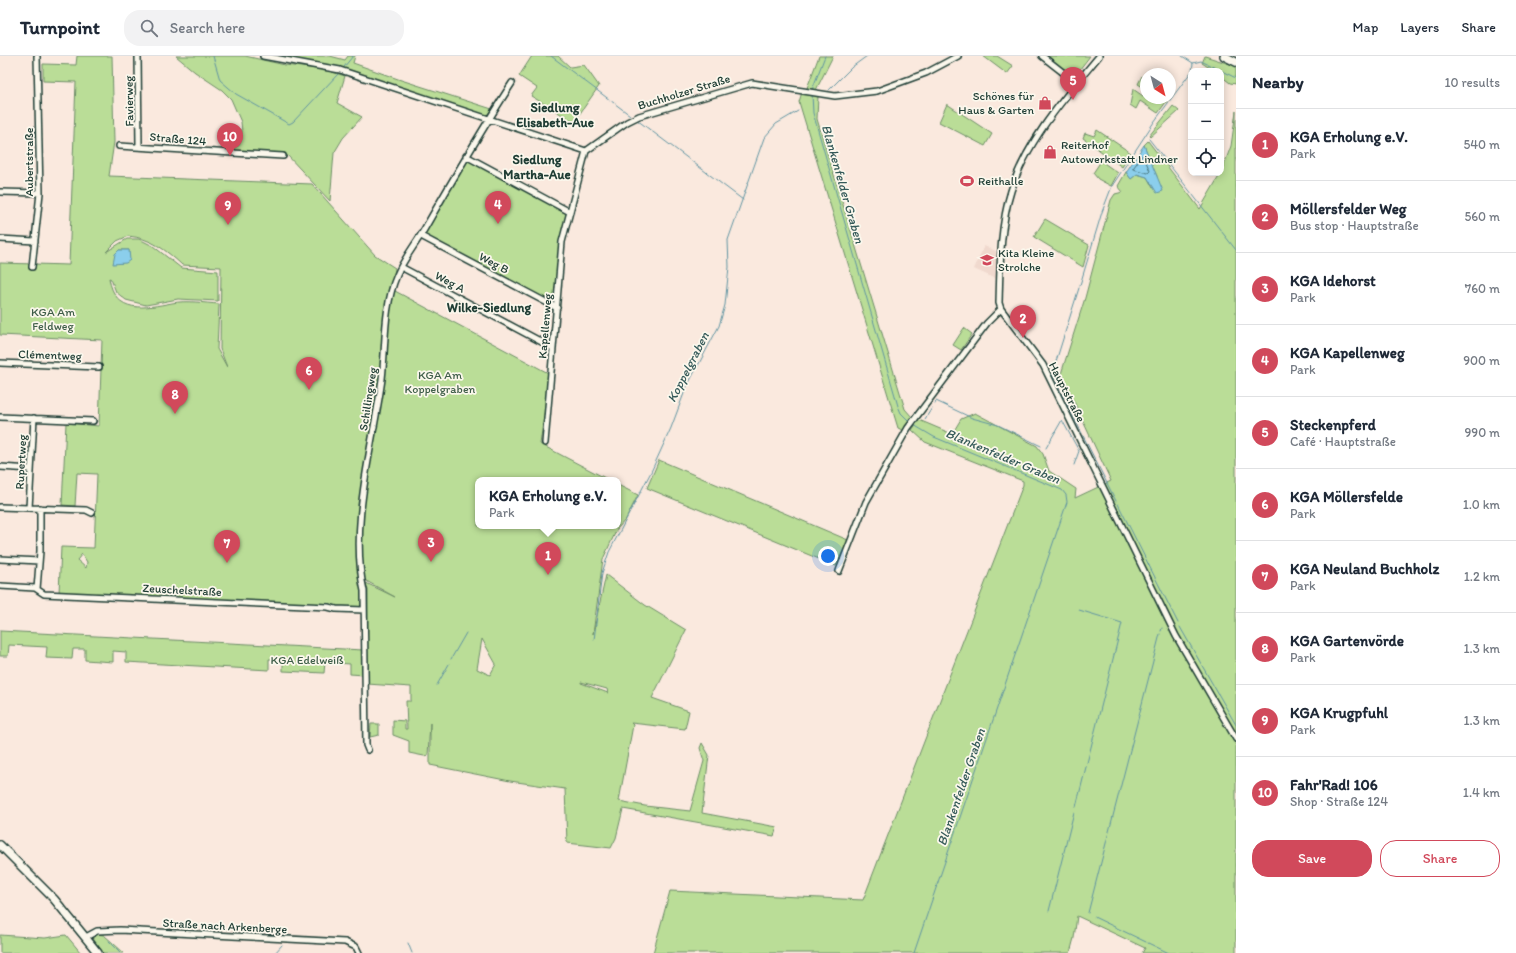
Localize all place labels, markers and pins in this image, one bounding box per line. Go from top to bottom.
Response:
pin: 5 [1060,67,1086,100]
place label: Schönes für Haus & Garten [958,89,1034,117]
shop icon: Schönes für Haus & Garten [1037,95,1053,111]
pin: 10 [217,123,243,156]
place label: Reiterhof Autowerkstatt Lindner [1061,138,1178,166]
shop icon: Reiterhof Autowerkstatt Lindner [1042,144,1058,160]
sports icon: Reithalle [959,173,975,189]
place label: Reithalle [978,174,1024,188]
pin: 4 [485,191,511,224]
pin: 9 [215,192,241,225]
place label: Kita Kleine Strolche [998,246,1054,274]
school or university icon: Kita Kleine Strolche [979,252,995,268]
pin: 2 [1010,305,1036,338]
pin: 6 [296,357,322,390]
pin: 8 [162,381,188,414]
pin: 3 [418,529,444,562]
pin: 7 [214,530,240,563]
pin: 1 [535,542,561,575]

